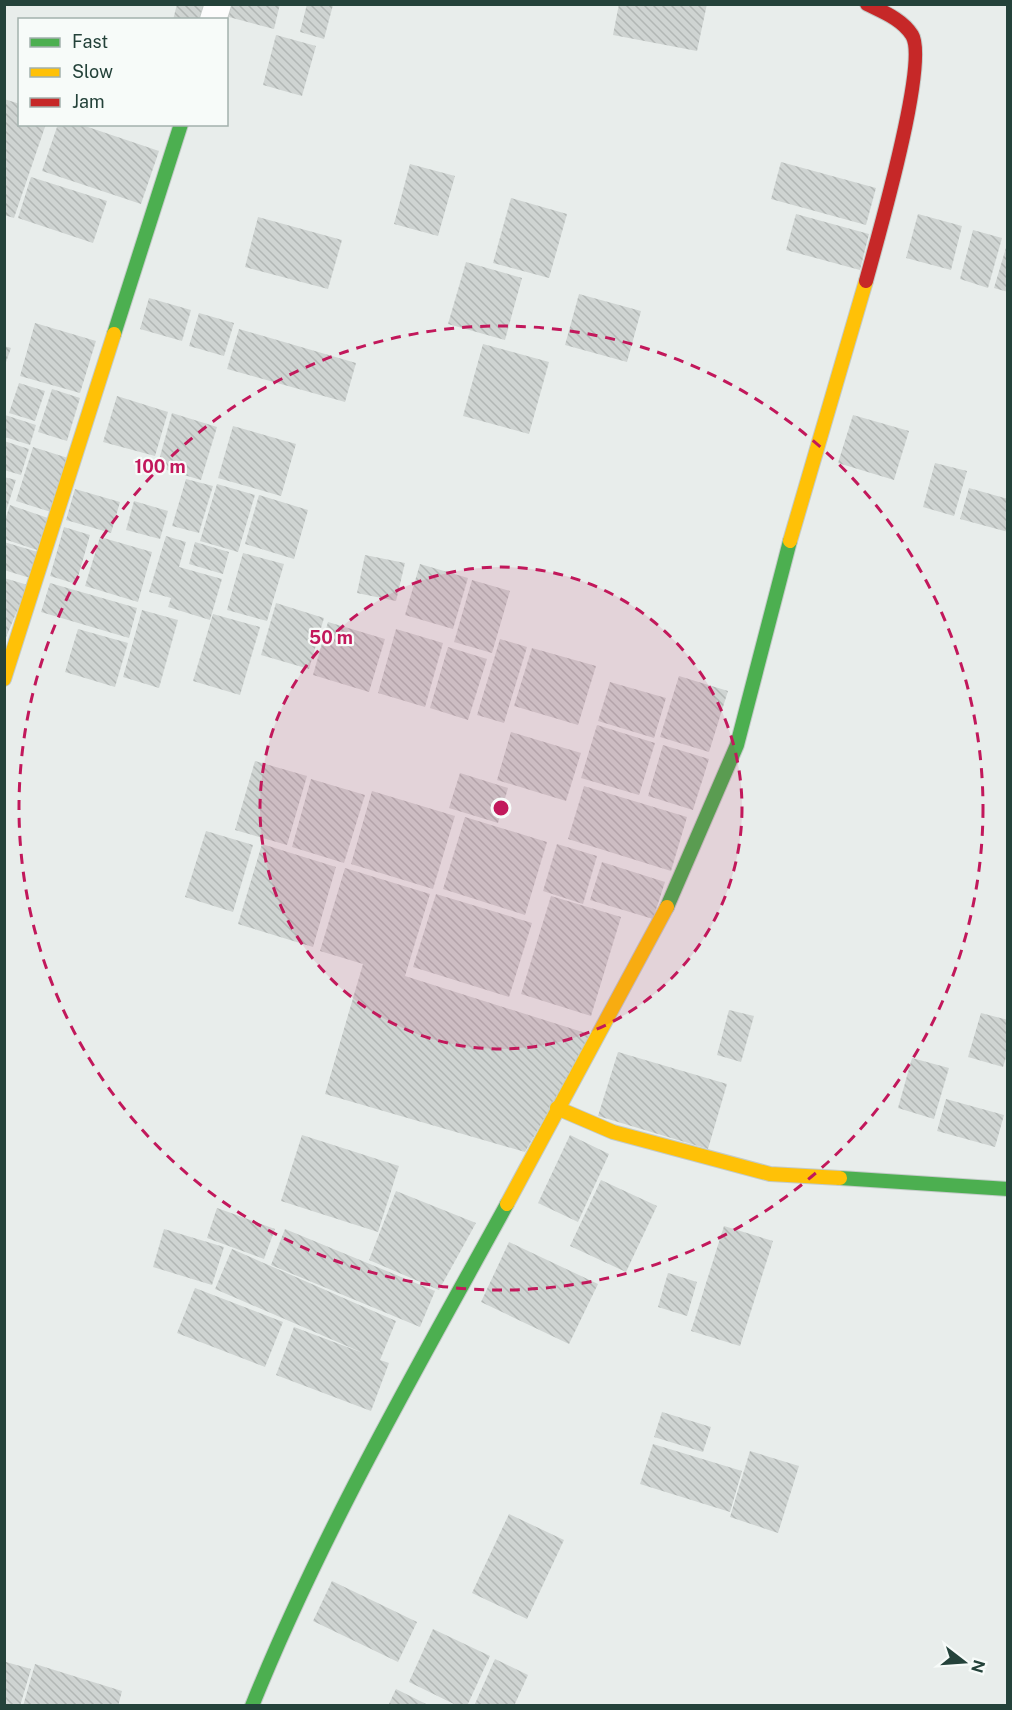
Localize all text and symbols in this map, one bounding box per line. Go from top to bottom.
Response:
legend [18,18,228,126]
text: Fast [72,31,108,52]
text: Slow [72,61,113,82]
text: Jam [72,91,105,112]
text: 100 m [134,456,186,477]
text: 50 m [309,627,353,648]
centre of rings [491,798,511,818]
north arrow [934,1632,994,1692]
text: N [967,1657,989,1675]

